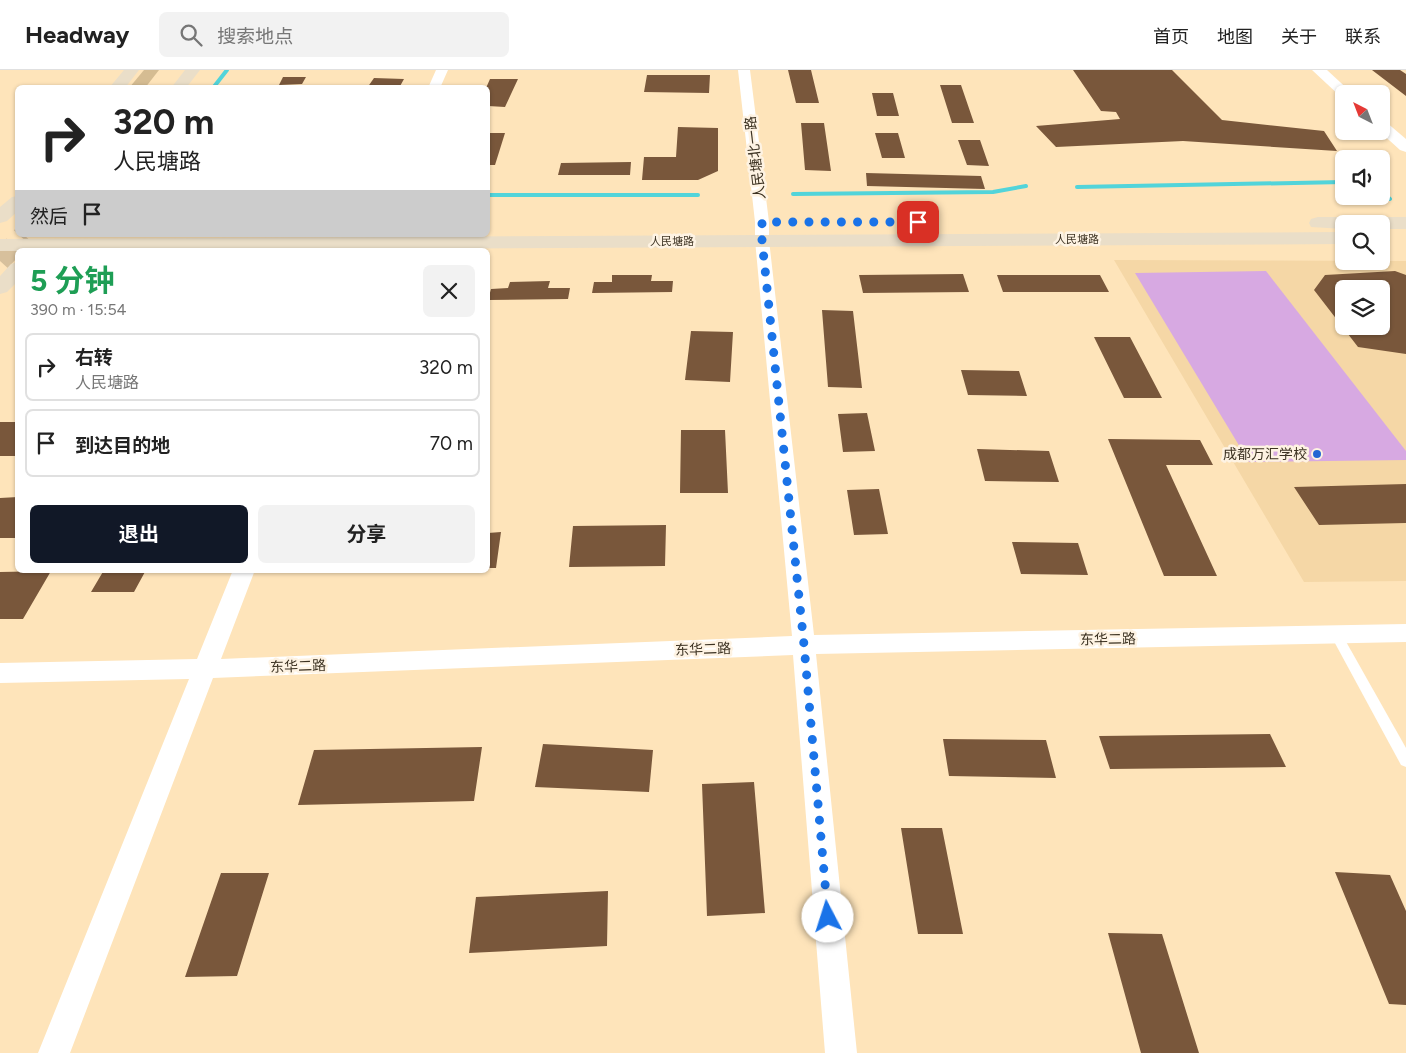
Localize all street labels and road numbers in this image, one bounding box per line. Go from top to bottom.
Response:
street label: 人民塘北一路 [742,115,769,201]
street label: 人民塘路 [1055,233,1099,246]
street label: 人民塘路 [650,235,694,248]
street label: 东华二路 [1080,631,1136,648]
street label: 东华二路 [675,640,731,659]
street label: 东华二路 [270,657,326,676]

